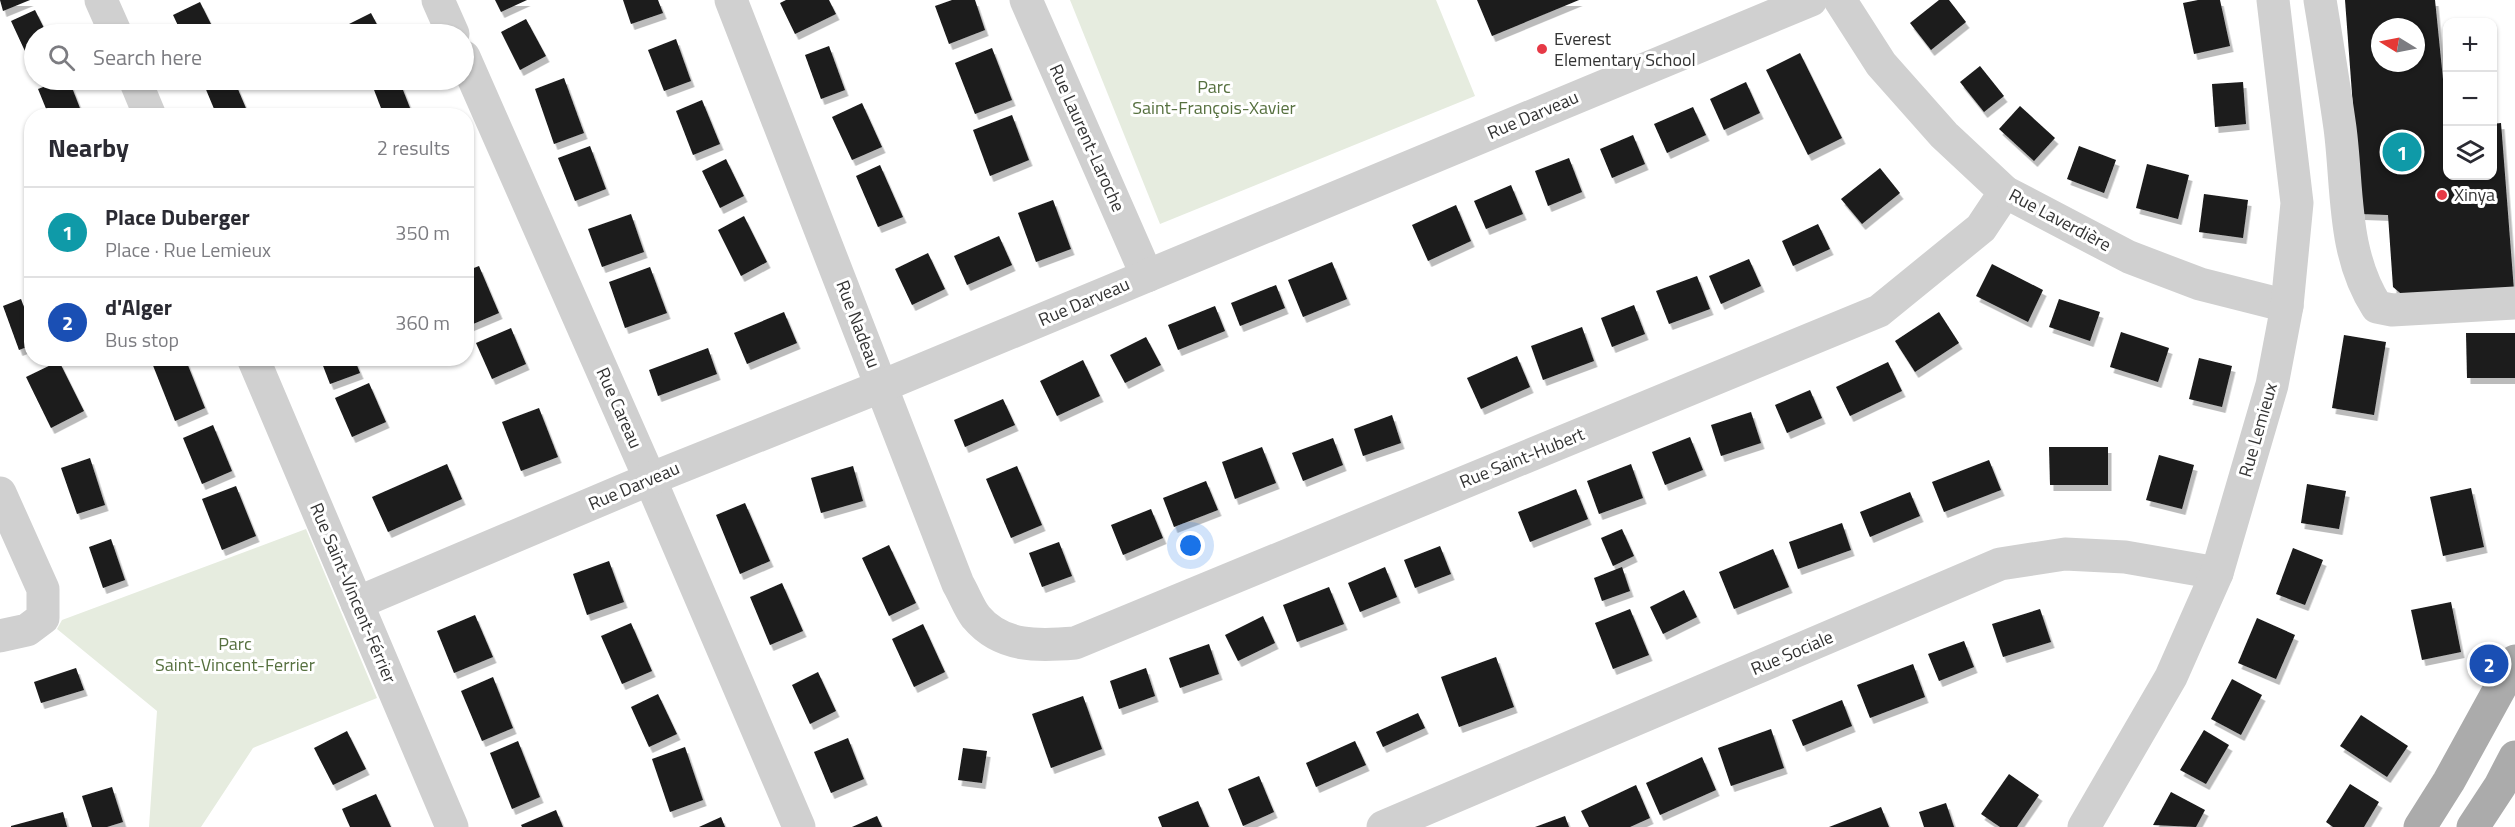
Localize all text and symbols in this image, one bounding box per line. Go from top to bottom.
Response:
north arrow [2371,18,2425,72]
map controls [2443,18,2497,180]
button: + [2443,18,2497,72]
search box [24,24,474,90]
place label: Everest Elementary School [1554,25,1696,73]
text: Search here [93,40,202,74]
icon: search [45,41,78,74]
marker: Everest Elementary School [1535,42,1549,56]
street label: Rue Laurent-Laroche [1043,60,1132,216]
button: − [2443,72,2497,126]
park label: Parc Saint-François-Xavier [1132,73,1296,121]
street label: Rue Darveau [1483,83,1583,146]
button: layers [2443,126,2497,180]
text: Nearby [48,128,129,167]
pin: 1 [2382,130,2422,174]
text: 2 results [377,132,450,163]
street label: Rue Laverdière [2004,181,2116,258]
place label: Xinya [2454,181,2495,208]
marker: Xinya [2435,188,2449,202]
text: Place Duberger [105,200,250,234]
text: 1 [62,217,73,248]
text: 350 m [395,217,450,248]
text: Place · Rue Lemieux [105,234,271,265]
street label: Rue Darveau [1034,270,1134,333]
street label: Rue Nadeau [829,276,888,372]
text: d'Alger [105,290,172,324]
text: 2 [62,307,73,338]
text: 360 m [395,307,450,338]
text: Bus stop [105,324,179,355]
street label: Rue Careau [590,363,649,453]
street label: Rue Lemieux [2231,379,2284,480]
street label: Rue Saint-Hubert [1455,420,1589,495]
street label: Rue Darveau [584,454,684,517]
street label: Rue Saint-Vincent-Férrier [303,498,404,687]
your location [1176,531,1205,560]
street label: Rue Sociale [1747,623,1837,682]
park label: Parc Saint-Vincent-Ferrier [155,630,315,678]
pin: 2 [2470,642,2508,686]

